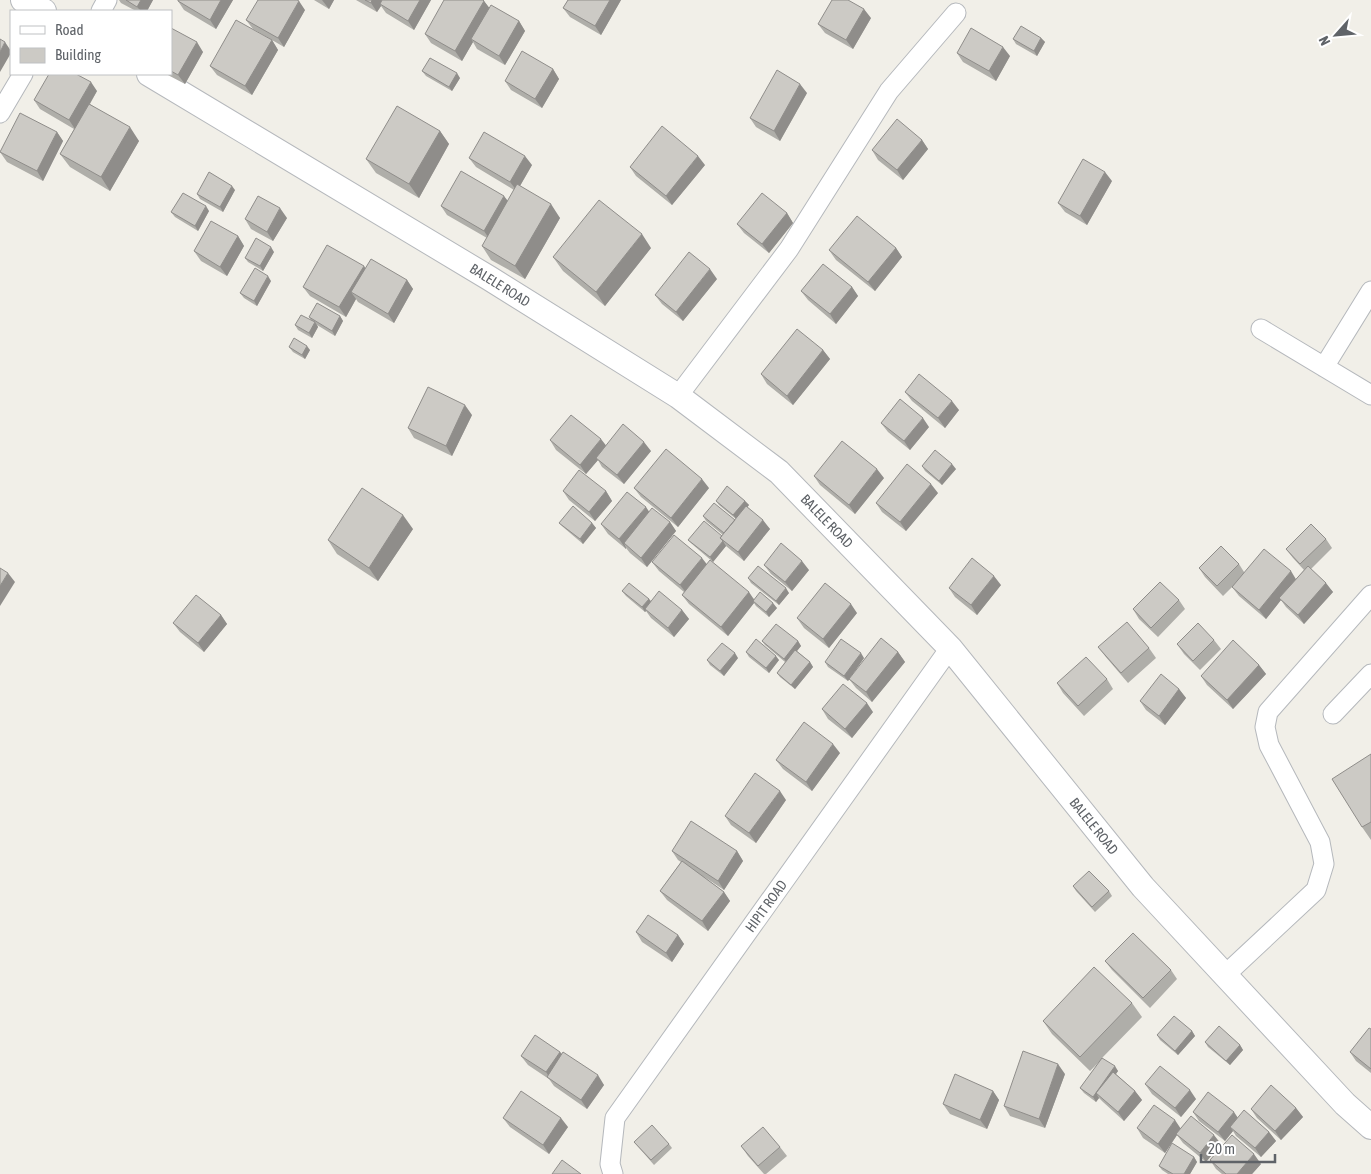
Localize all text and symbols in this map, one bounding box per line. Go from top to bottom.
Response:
legend [10,10,172,75]
north arrow [1311,10,1361,60]
text: Road [55,21,84,38]
text: N [1315,34,1333,48]
text: Building [55,46,101,63]
street label: BALELE ROAD [467,260,533,310]
street label: BALELE ROAD [798,491,856,551]
street label: BALELE ROAD [1066,795,1122,858]
street label: HIPIT ROAD [742,877,790,935]
scale bar [1201,1132,1275,1164]
text: 20 m [1208,1140,1235,1157]

